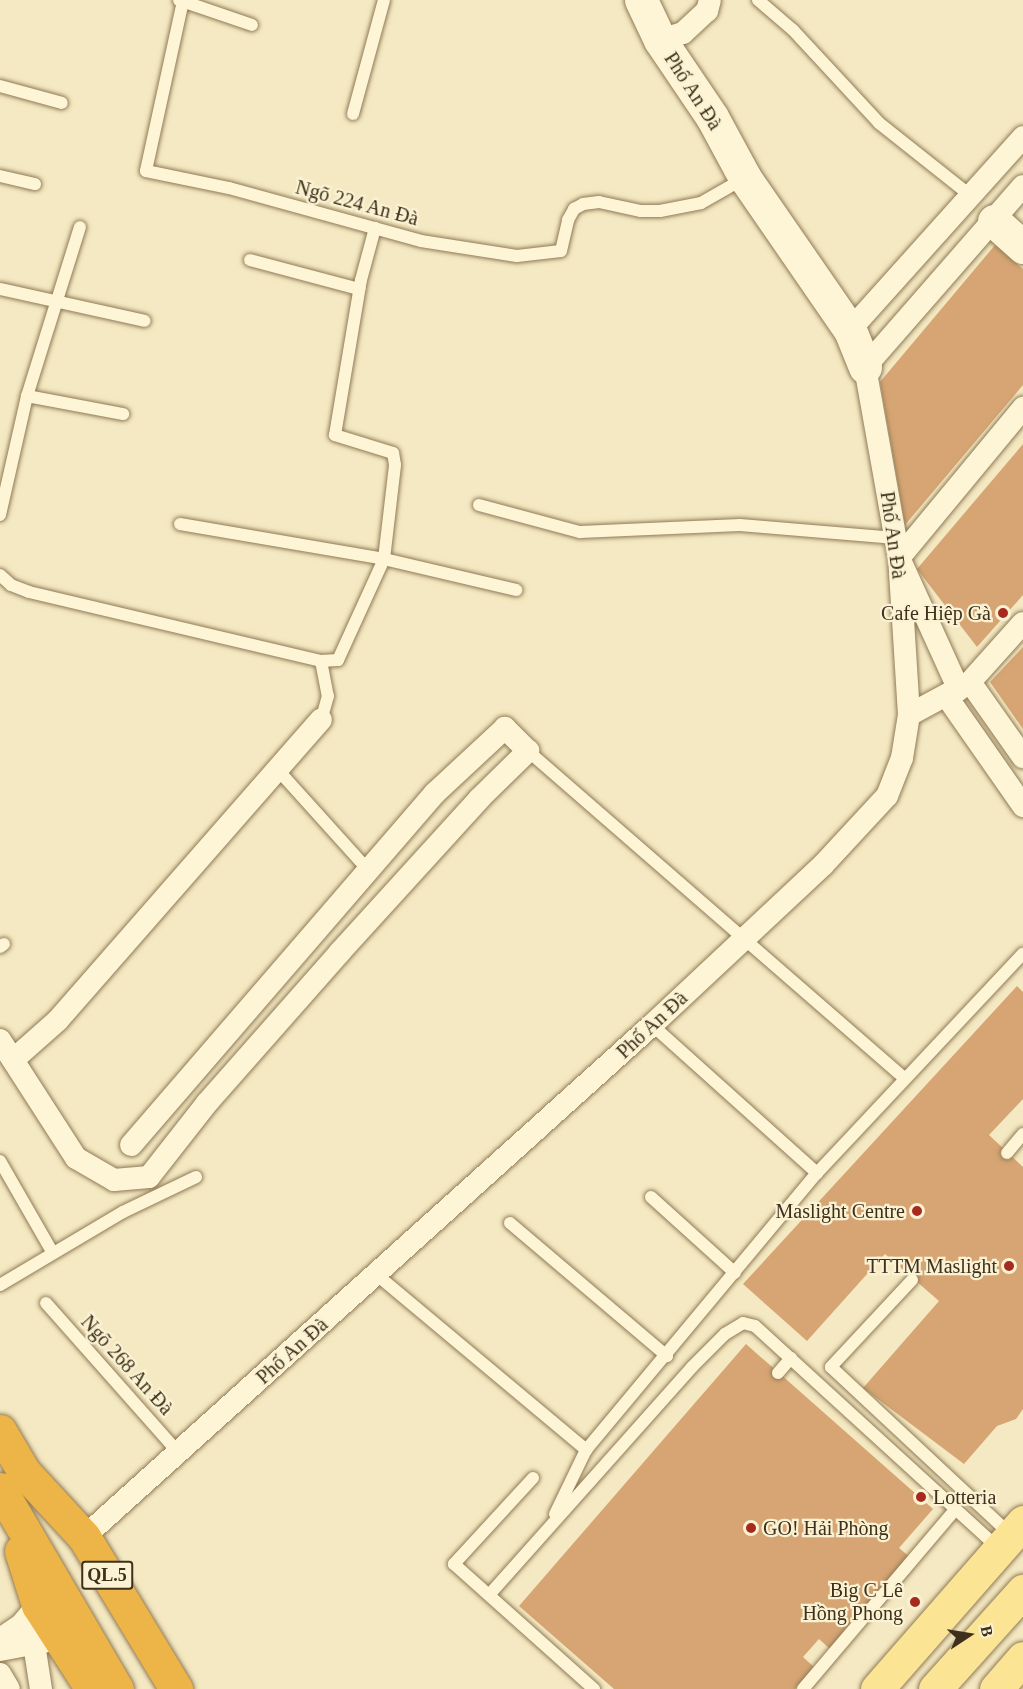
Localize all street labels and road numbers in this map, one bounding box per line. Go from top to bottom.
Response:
street label: Phố An Đà [659,47,727,135]
street label: Ngõ 224 An Đà [292,175,422,231]
street label: Phố An Đà [875,489,911,581]
street label: Phố An Đà [611,986,693,1064]
street label: Ngõ 268 An Đà [76,1310,178,1420]
street label: Phố An Đà [251,1312,333,1390]
road number: QL.5 [80,1560,134,1590]

